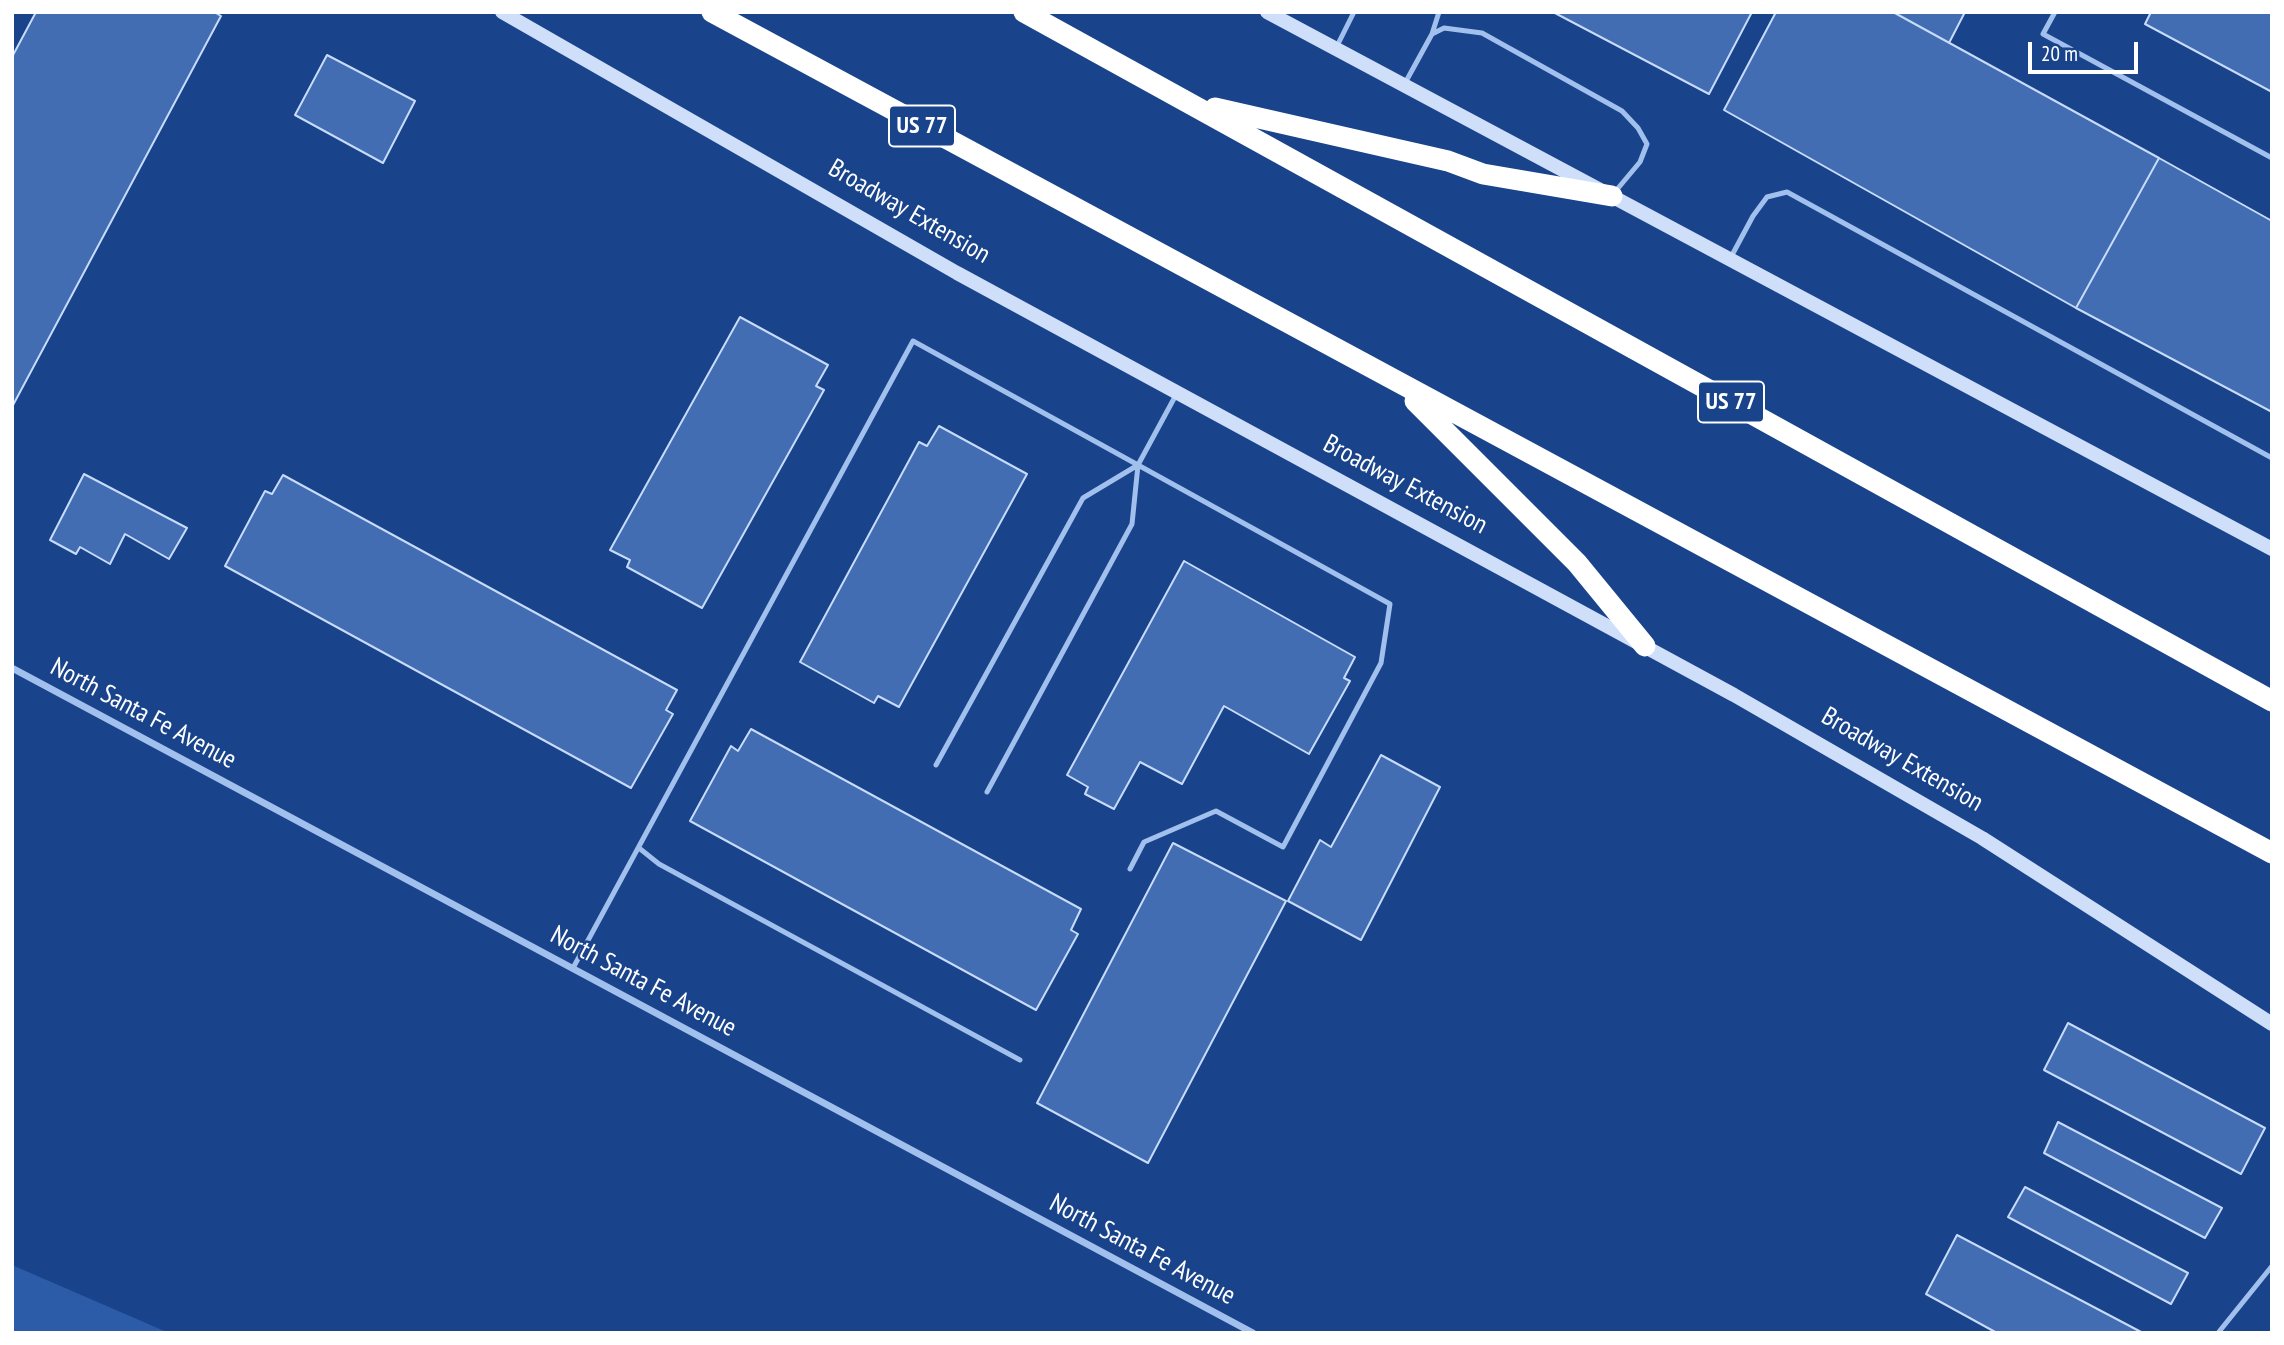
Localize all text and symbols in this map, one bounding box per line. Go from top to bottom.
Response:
scale bar [2032,28,2142,72]
text: 20 m [2041,40,2078,67]
road number: US 77 [889,106,955,146]
street label: Broadway Extension [823,153,995,271]
road number: US 77 [1698,382,1764,422]
street label: Broadway Extension [1318,429,1492,541]
street label: North Santa Fe Avenue [45,652,241,776]
street label: Broadway Extension [1816,701,1988,819]
street label: North Santa Fe Avenue [545,920,741,1044]
street label: North Santa Fe Avenue [1044,1188,1240,1312]

